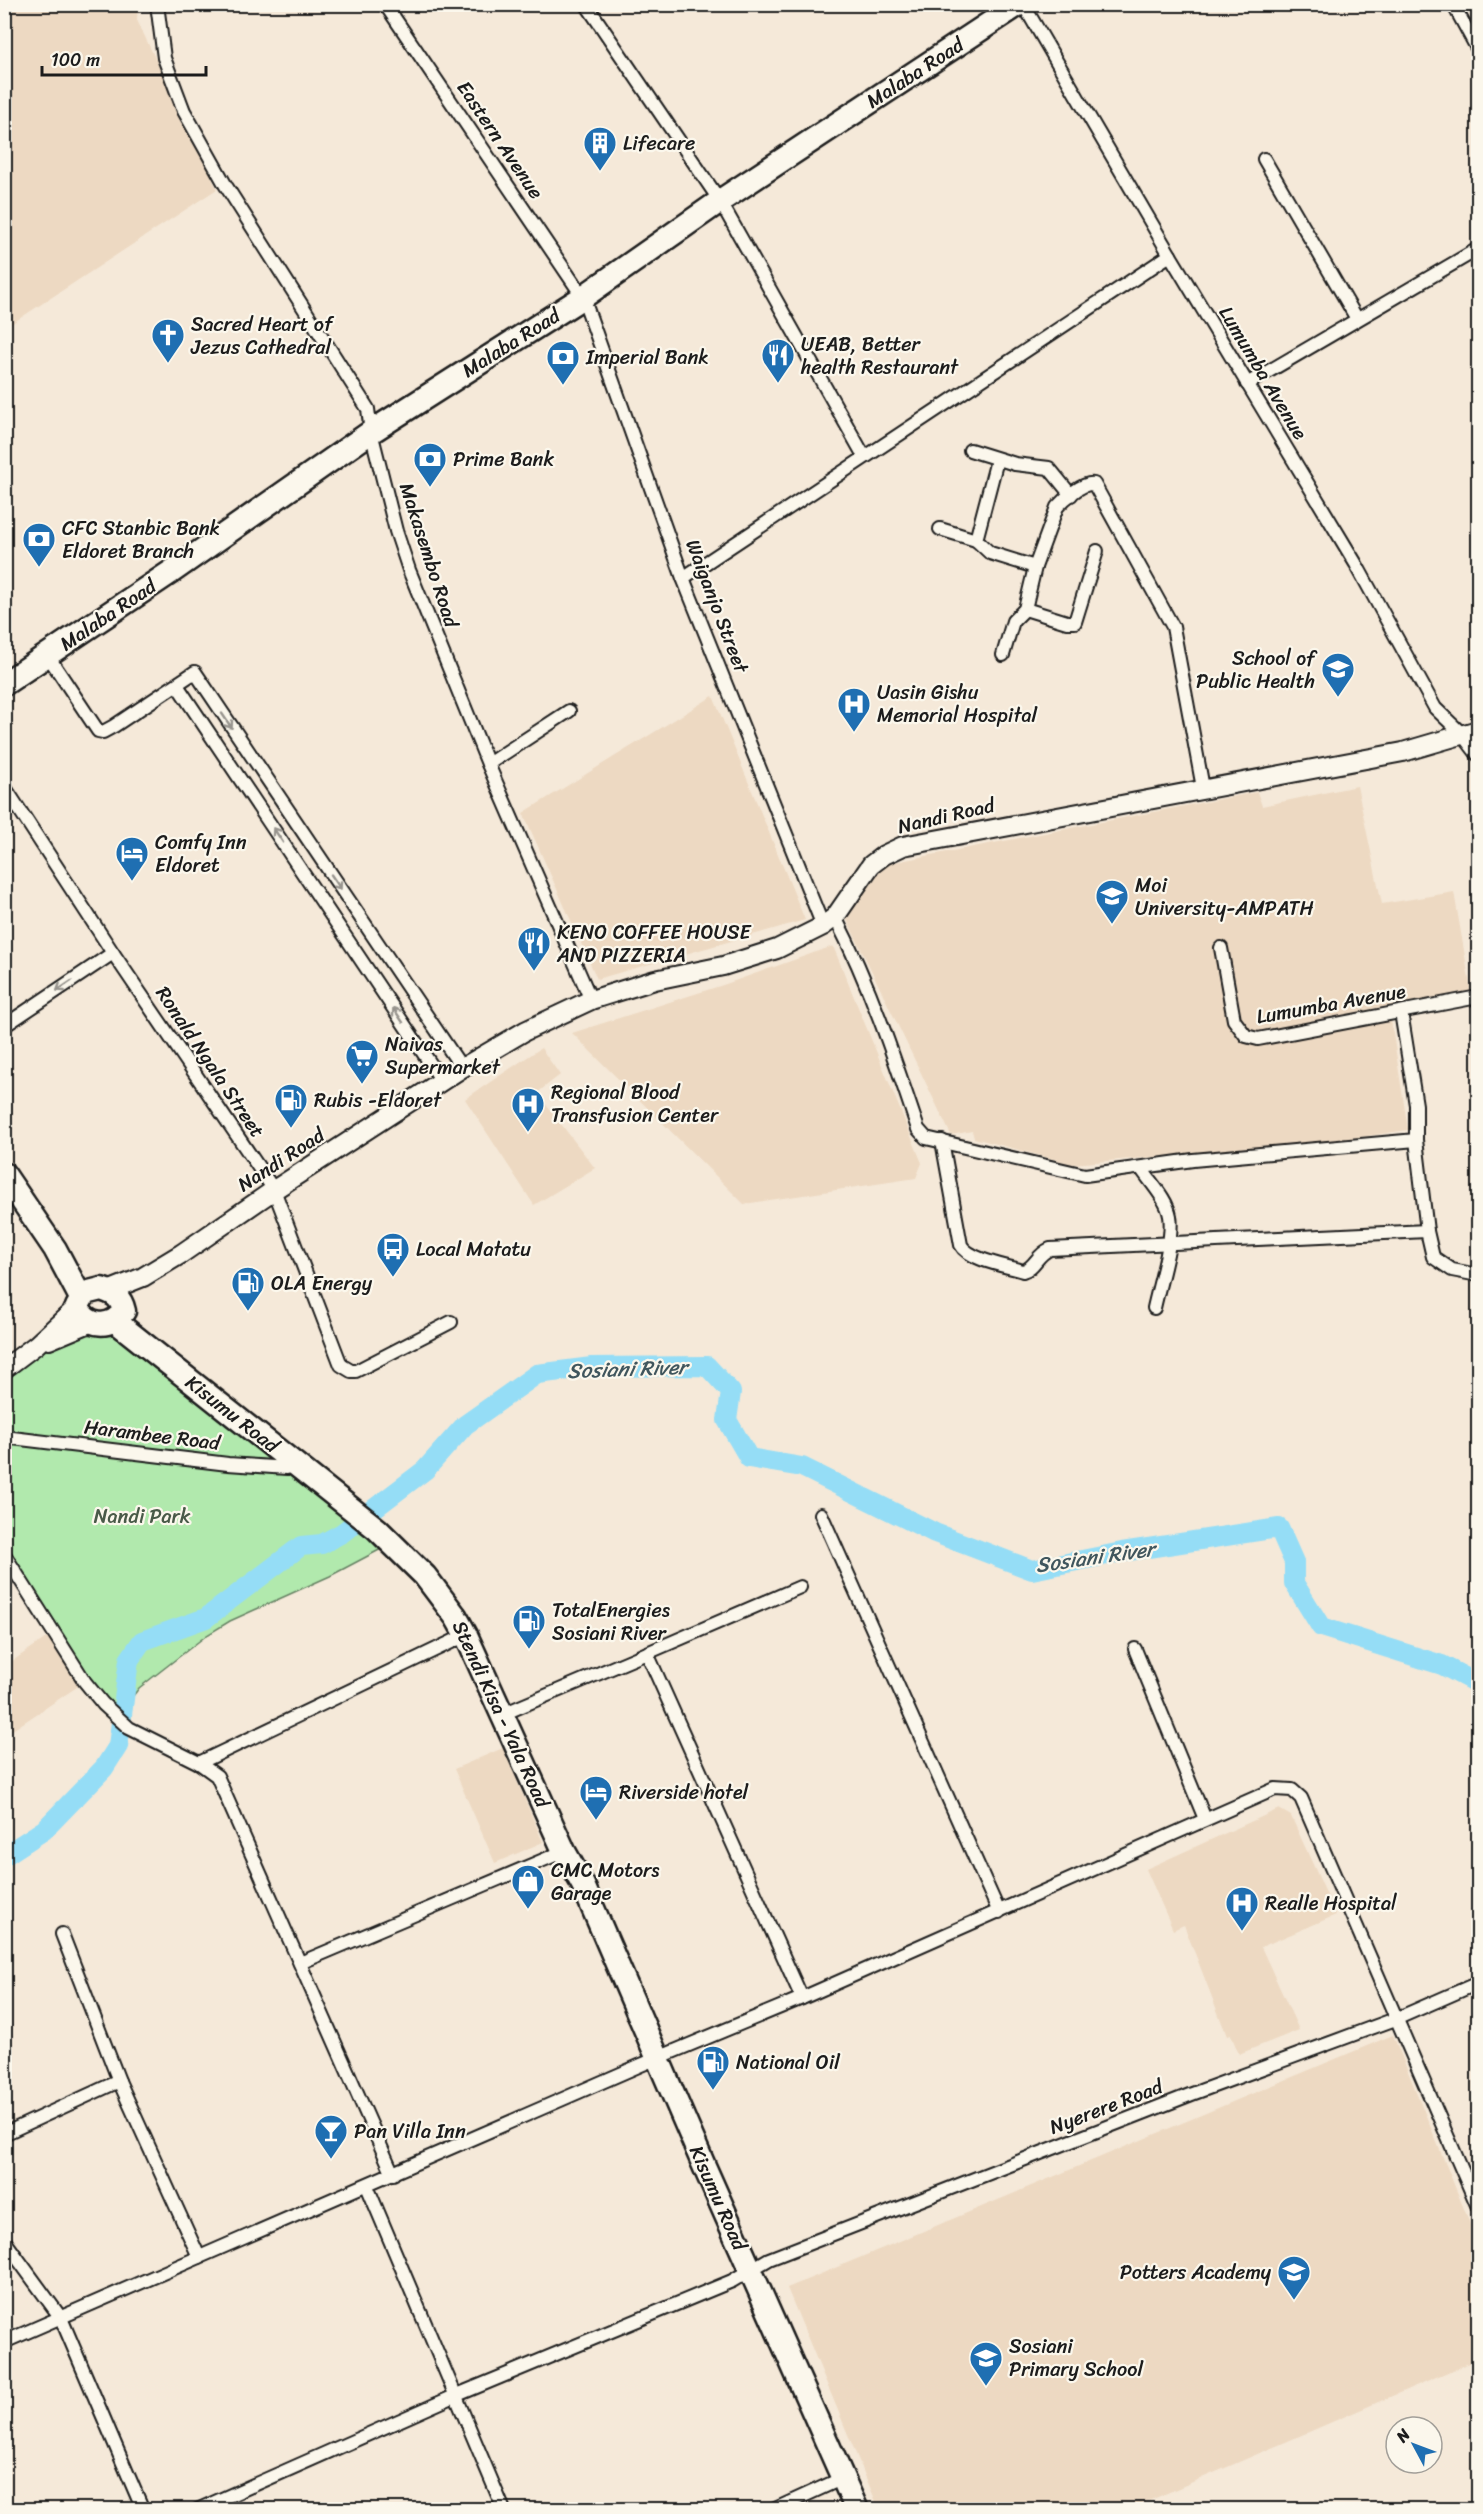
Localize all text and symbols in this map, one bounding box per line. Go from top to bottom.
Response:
street label: Malaba Road [859,27,972,118]
scale bar [42,39,206,77]
text: 100 m [51,44,100,76]
street label: Eastern Avenue [447,73,553,207]
building icon: Lifecare [582,125,618,172]
place label: Lifecare [623,126,695,161]
street label: Malaba Road [455,298,569,387]
street label: Lumumba Avenue [1209,299,1317,447]
place label: Sacred Heart of Jezus Cathedral [190,307,335,365]
church icon: Sacred Heart of Jezus Cathedral [150,317,186,364]
place label: UEAB, Better health Restaurant [800,327,959,385]
restaurant icon: UEAB, Better health Restaurant [760,337,796,384]
bank icon: Imperial Bank [545,339,581,386]
place label: Imperial Bank [585,340,709,375]
bank icon: Prime Bank [412,441,448,488]
place label: Prime Bank [453,442,554,477]
street label: Makasembo Road [389,478,469,633]
place label: CFC Stanbic Bank Eldoret Branch [62,511,220,569]
bank icon: CFC Stanbic Bank Eldoret Branch [21,521,57,568]
street label: Waiganjo Street [675,534,759,679]
street label: Malaba Road [52,569,165,661]
place label: School of Public Health [1196,641,1318,699]
school or university icon: School of Public Health [1320,651,1356,698]
place label: Uasin Gishu Memorial Hospital [877,675,1038,733]
hospital icon: Uasin Gishu Memorial Hospital [836,686,872,733]
one-way arrow [221,712,233,728]
street label: Nandi Road [894,788,999,844]
place label: Comfy Inn Eldoret [155,825,247,883]
one-way arrow [272,828,284,844]
hotel icon: Comfy Inn Eldoret [114,835,150,882]
place label: Moi University-AMPATH [1135,868,1314,926]
one-way arrow [330,874,342,890]
school or university icon: Moi University-AMPATH [1094,878,1130,925]
place label: KENO COFFEE HOUSE AND PIZZERIA [556,915,753,973]
restaurant icon: KENO COFFEE HOUSE AND PIZZERIA [516,925,552,972]
street label: Lumumba Avenue [1254,974,1409,1034]
street label: Ronald Ngala Street [146,979,274,1145]
one-way arrow [56,980,73,992]
one-way arrow [392,1007,404,1024]
place label: Naivas Supermarket [385,1027,501,1085]
supermarket icon: Naivas Supermarket [344,1038,380,1085]
place label: Regional Blood Transfusion Center [551,1075,719,1133]
fuel station icon: Rubis -Eldoret [273,1082,309,1129]
place label: Rubis -Eldoret [314,1083,442,1118]
hospital icon: Regional Blood Transfusion Center [510,1086,546,1133]
street label: Nandi Road [230,1118,333,1202]
bus stop icon: Local Matatu [375,1231,411,1278]
place label: Local Matatu [416,1232,531,1267]
fuel station icon: OLA Energy [230,1265,266,1312]
place label: OLA Energy [271,1266,373,1301]
water label: Sosiani River [567,1348,692,1390]
street label: Kisumu Road [177,1366,288,1463]
street label: Harambee Road [82,1409,223,1461]
park label: Nandi Park [94,1499,191,1534]
water label: Sosiani River [1033,1529,1161,1584]
place label: TotalEnergies Sosiani River [552,1593,671,1651]
fuel station icon: TotalEnergies Sosiani River [511,1603,547,1650]
street label: Stendi Kisa - Yala Road [442,1615,560,1815]
hotel icon: Riverside hotel [578,1774,614,1821]
place label: Riverside hotel [619,1775,750,1810]
place label: CMC Motors Garage [551,1853,660,1911]
shop icon: CMC Motors Garage [510,1863,546,1910]
hospital icon: Realle Hospital [1224,1885,1260,1932]
place label: Realle Hospital [1265,1886,1397,1921]
fuel station icon: National Oil [695,2044,731,2091]
place label: National Oil [736,2045,841,2080]
street label: Nyerere Road [1044,2069,1169,2145]
bar icon: Pan Villa Inn [313,2113,349,2160]
place label: Pan Villa Inn [354,2114,466,2149]
street label: Kisumu Road [679,2140,757,2257]
school or university icon: Potters Academy [1276,2254,1312,2301]
place label: Potters Academy [1120,2255,1272,2290]
place label: Sosiani Primary School [1009,2329,1144,2387]
school or university icon: Sosiani Primary School [968,2340,1004,2387]
north arrow [1384,2415,1444,2475]
text: N [1388,2421,1418,2450]

